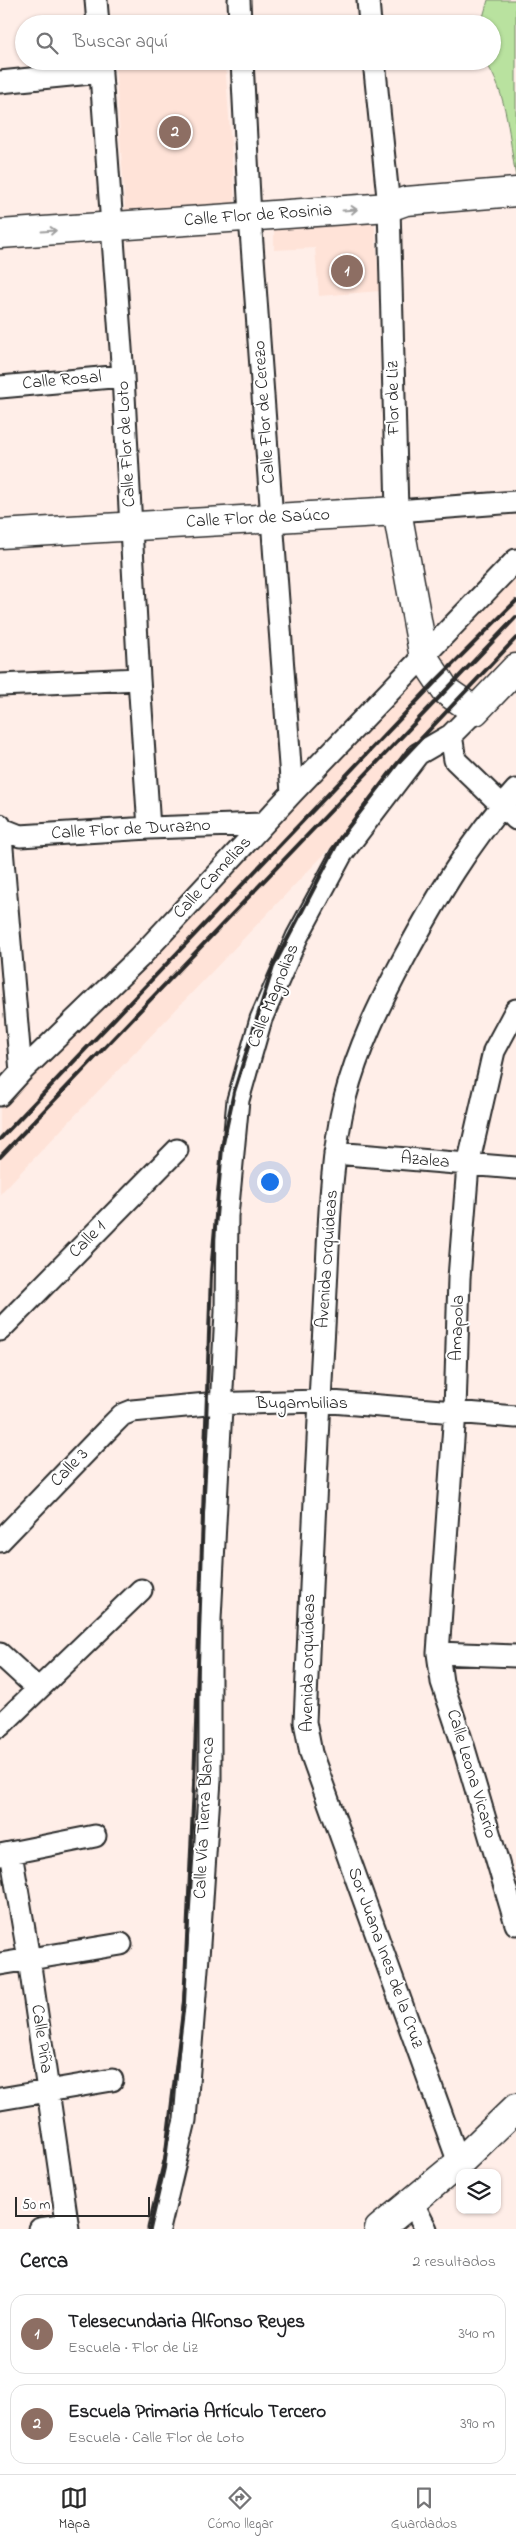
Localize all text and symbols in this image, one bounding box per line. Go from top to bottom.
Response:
search box [15,15,501,70]
icon: search [33,29,61,57]
text: Buscar aquí [73,29,168,56]
pin: 2 [159,113,191,151]
street label: Calle Flor de Rosinia [183,198,333,234]
one-way arrow [342,205,358,214]
one-way arrow [40,226,56,235]
pin: 1 [331,252,363,290]
street label: Calle Flor de Cerezo [247,340,283,484]
street label: Flor de Liz [380,360,408,436]
street label: Calle Rosal [21,365,103,397]
street label: Calle Flor de Loto [111,380,143,508]
street label: Calle Flor de Saúco [185,502,331,536]
street label: Calle Flor de Durazno [51,813,211,847]
street label: Calle Camelias [168,831,258,925]
street label: Calle Magnolias [241,940,308,1052]
street label: Azalea [399,1146,451,1176]
your location [257,1169,283,1195]
street label: Avenida Orquídeas [310,1189,346,1329]
street label: Calle 1 [63,1215,113,1265]
street label: Amapola [444,1294,472,1362]
street label: Bugambilias [255,1391,348,1418]
street label: Calle 3 [45,1443,95,1493]
street label: Avenida Orquídeas [295,1594,323,1732]
street label: Calle Leona Vicario [439,1706,503,1842]
street label: Calle Vía Tierra Blanca [188,1736,222,1900]
street label: Sor Juana Ines de la Cruz [340,1864,430,2053]
street label: Calle Piña [23,2003,59,2075]
map controls [456,2169,501,2214]
button: layers [456,2169,501,2214]
scale bar [15,2194,150,2217]
text: 50 m [22,2195,50,2216]
text: Cerca [20,2247,68,2277]
text: 2 resultados [413,2250,496,2274]
text: Telesecundaria Alfonso Reyes [68,2309,305,2336]
text: 1 [34,2322,40,2346]
text: 340 m [458,2322,495,2346]
text: Escuela · Flor de Liz [68,2336,198,2360]
text: Escuela Primaria Artículo Tercero [68,2399,326,2426]
text: 2 [33,2412,41,2436]
text: 390 m [460,2412,495,2436]
text: Escuela · Calle Flor de Loto [68,2426,244,2450]
tab: Mapa [59,2484,90,2535]
tab: Cómo llegar [208,2484,273,2535]
tab: Guardados [391,2484,457,2535]

